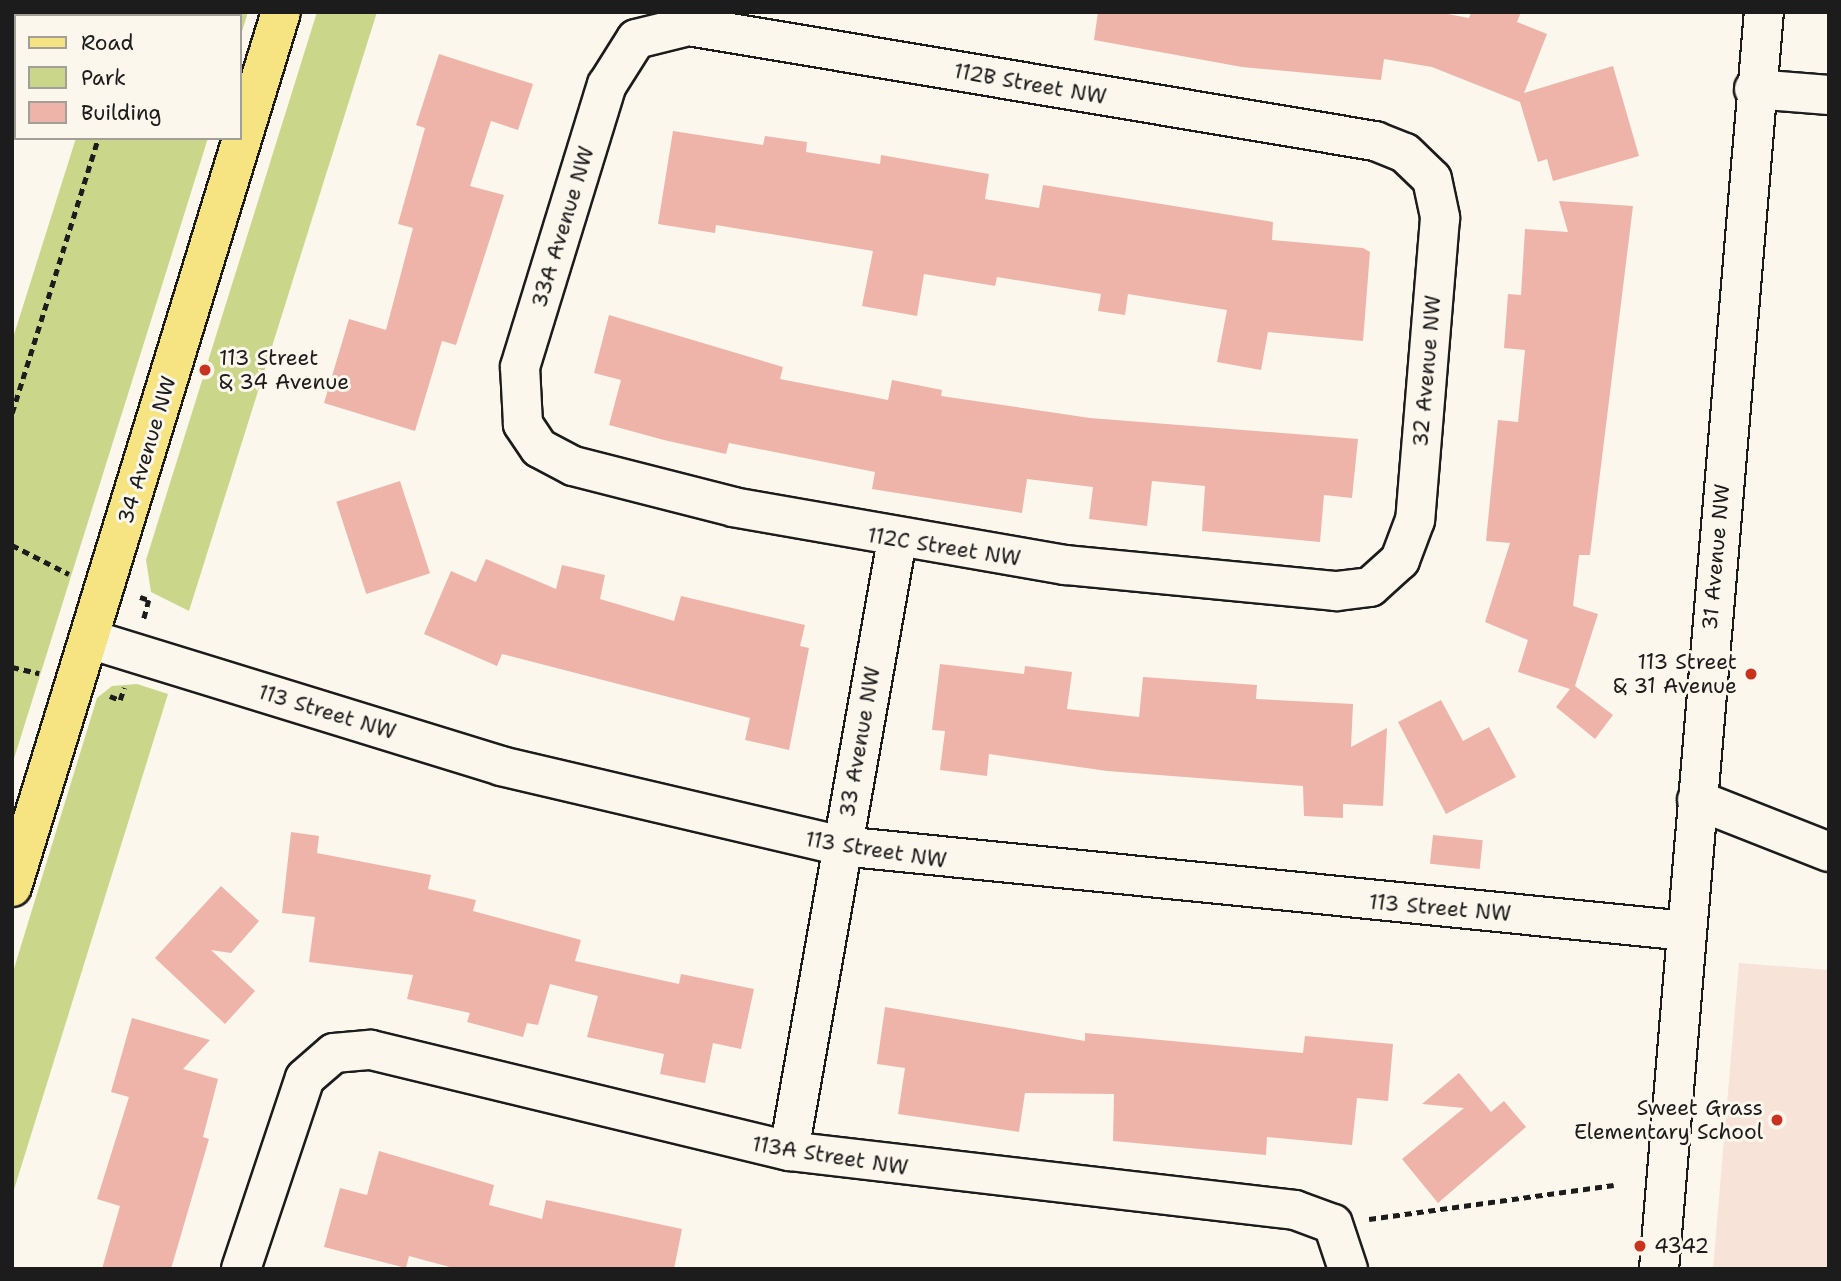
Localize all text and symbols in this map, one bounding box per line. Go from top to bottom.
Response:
legend [14,14,242,140]
text: Road [81,29,134,57]
street label: 112B Street NW [952,58,1108,110]
text: Park [81,64,126,92]
text: Building [81,99,161,127]
street label: 33A Avenue NW [526,143,600,311]
street label: 32 Avenue NW [1408,294,1446,448]
place label: 113 Street & 34 Avenue [219,345,349,395]
marker: 113 Street & 34 Avenue [197,362,213,378]
street label: 34 Avenue NW [113,373,181,527]
street label: 31 Avenue NW [1697,483,1735,631]
street label: 112C Street NW [866,522,1022,572]
place label: 113 Street & 31 Avenue [1613,649,1737,699]
street label: 33 Avenue NW [834,665,886,819]
marker: 113 Street & 31 Avenue [1743,666,1759,682]
street label: 113 Street NW [255,679,399,745]
street label: 113 Street NW [804,826,948,874]
street label: 113 Street NW [1368,889,1512,927]
place label: Sweet Grass Elementary School [1574,1095,1763,1145]
marker: Sweet Grass Elementary School [1769,1112,1785,1128]
street label: 113A Street NW [750,1131,910,1181]
place label: 4342 [1654,1233,1709,1259]
marker: 4342 [1632,1238,1648,1254]

